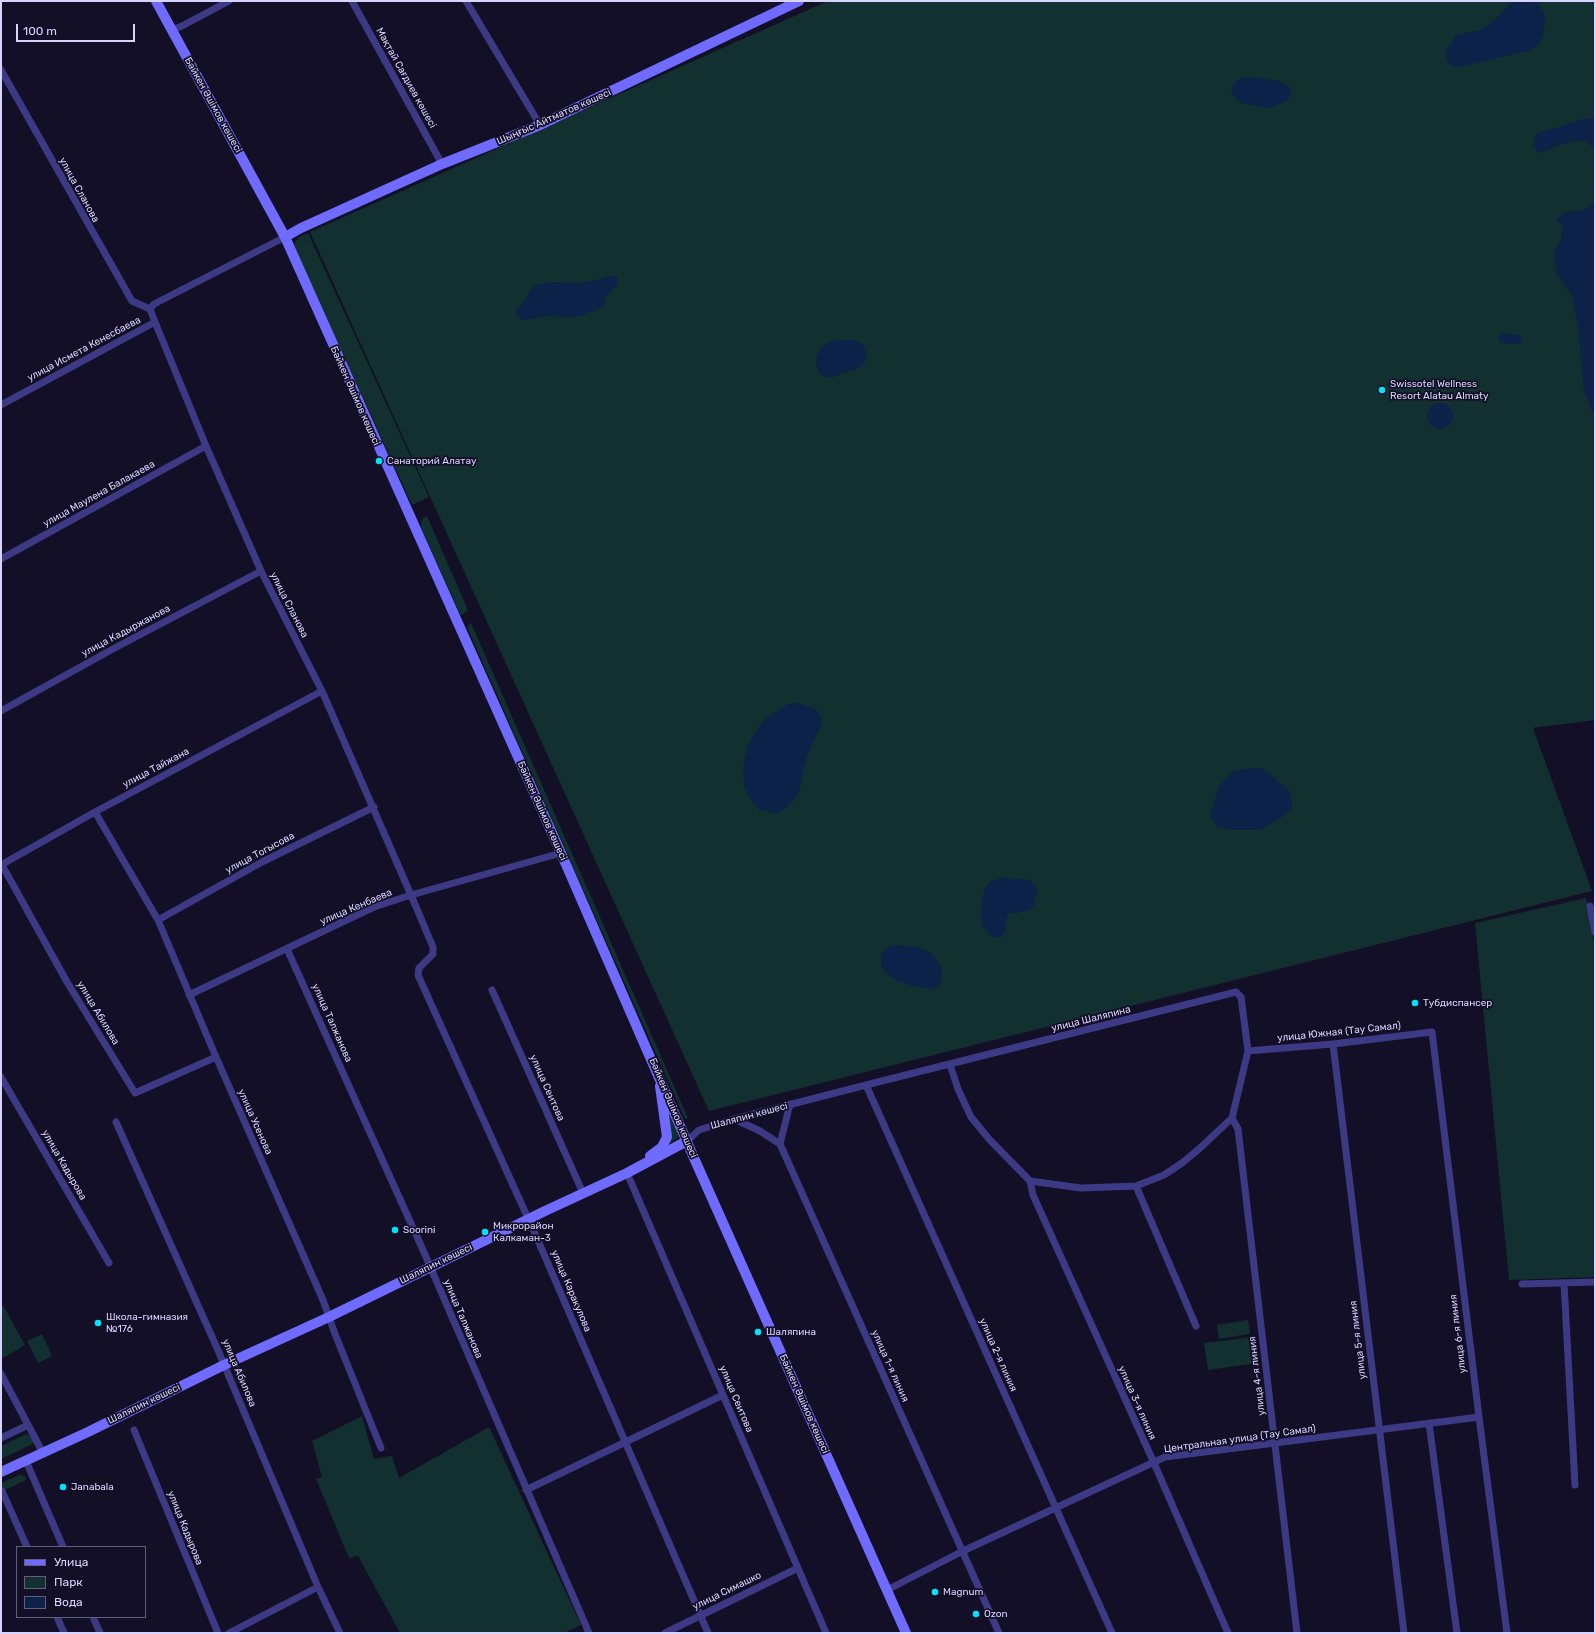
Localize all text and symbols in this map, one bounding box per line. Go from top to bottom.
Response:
scale bar [18,16,137,42]
text: 100 m [23,24,57,38]
street label: Мақтай Сағдиев көшесі [373,26,439,130]
street label: Бәйкен Әшімов көшесі [182,55,244,155]
street label: Шыңғыс Айтматов көшесі [495,86,613,148]
street label: улица Сланова [56,156,102,224]
street label: улица Исмета Кенесбаева [25,314,143,384]
street label: Бәйкен Әшімов көшесі [328,344,382,448]
place label: Swissotel Wellness Resort Alatau Almaty [1390,378,1489,402]
marker: Swissotel Wellness Resort Alatau Almaty [1377,385,1387,395]
place label: Санаторий Алатау [387,455,476,467]
marker: Санаторий Алатау [374,456,384,466]
street label: улица Маулена Балакаева [41,458,157,530]
street label: улица Сланова [267,570,311,640]
street label: улица Кадыржанова [80,603,172,659]
street label: улица Тайжана [121,745,191,791]
street label: Бәйкен Әшімов көшесі [515,759,569,863]
street label: улица Тогысова [223,830,297,876]
street label: улица Кенбаева [318,886,394,928]
street label: улица Абилова [74,979,122,1047]
street label: улица Талжанова [309,982,355,1064]
place label: Тубдиспансер [1423,997,1492,1009]
marker: Тубдиспансер [1410,998,1420,1008]
street label: улица Шаляпина [1050,1003,1132,1035]
street label: улица Южная (Тау Самал) [1277,1020,1401,1044]
street label: улица Сеитова [527,1053,567,1123]
street label: Бәйкен Әшімов көшесі [646,1056,700,1160]
street label: улица Усенова [235,1087,275,1157]
street label: Шаляпин көшесі [709,1100,789,1132]
street label: улица Кадырова [39,1128,89,1202]
place label: Микрорайон Калкаман-3 [493,1220,553,1244]
place label: Soorini [403,1224,435,1236]
marker: Soorini [390,1225,400,1235]
marker: Микрорайон Калкаман-3 [480,1227,490,1237]
street label: Шаляпин көшесі [398,1241,474,1287]
street label: улица Каракулова [548,1248,594,1334]
street label: улица Талжанова [441,1278,485,1360]
street label: улица 6-я линия [1447,1294,1469,1374]
street label: улица 5-я линия [1347,1300,1369,1380]
place label: Школа-гимназия №176 [106,1311,188,1334]
street label: улица 2-я линия [976,1316,1020,1394]
marker: Школа-гимназия №176 [93,1318,103,1328]
place label: Шаляпина [766,1326,816,1338]
marker: Шаляпина [753,1327,763,1337]
street label: улица 1-я линия [869,1328,911,1404]
street label: улица 4-я линия [1246,1336,1268,1416]
street label: улица Абилова [219,1337,259,1409]
street label: Бәйкен Әшімов көшесі [777,1352,831,1456]
street label: улица Сеитова [716,1364,756,1434]
street label: улица 3-я линия [1115,1364,1159,1442]
street label: Шаляпин көшесі [106,1381,182,1427]
street label: Центральная улица (Тау Самал) [1163,1422,1317,1456]
place label: Janabala [71,1481,114,1493]
marker: Janabala [58,1482,68,1492]
street label: улица Кадырова [165,1489,205,1567]
legend [16,1546,146,1618]
text: Улица [54,1555,88,1569]
street label: улица Симашко [691,1569,763,1613]
text: Парк [54,1575,83,1589]
place label: Magnum [943,1586,983,1598]
marker: Magnum [930,1587,940,1597]
text: Вода [54,1595,83,1609]
place label: Ozon [984,1608,1008,1620]
marker: Ozon [971,1609,981,1619]

